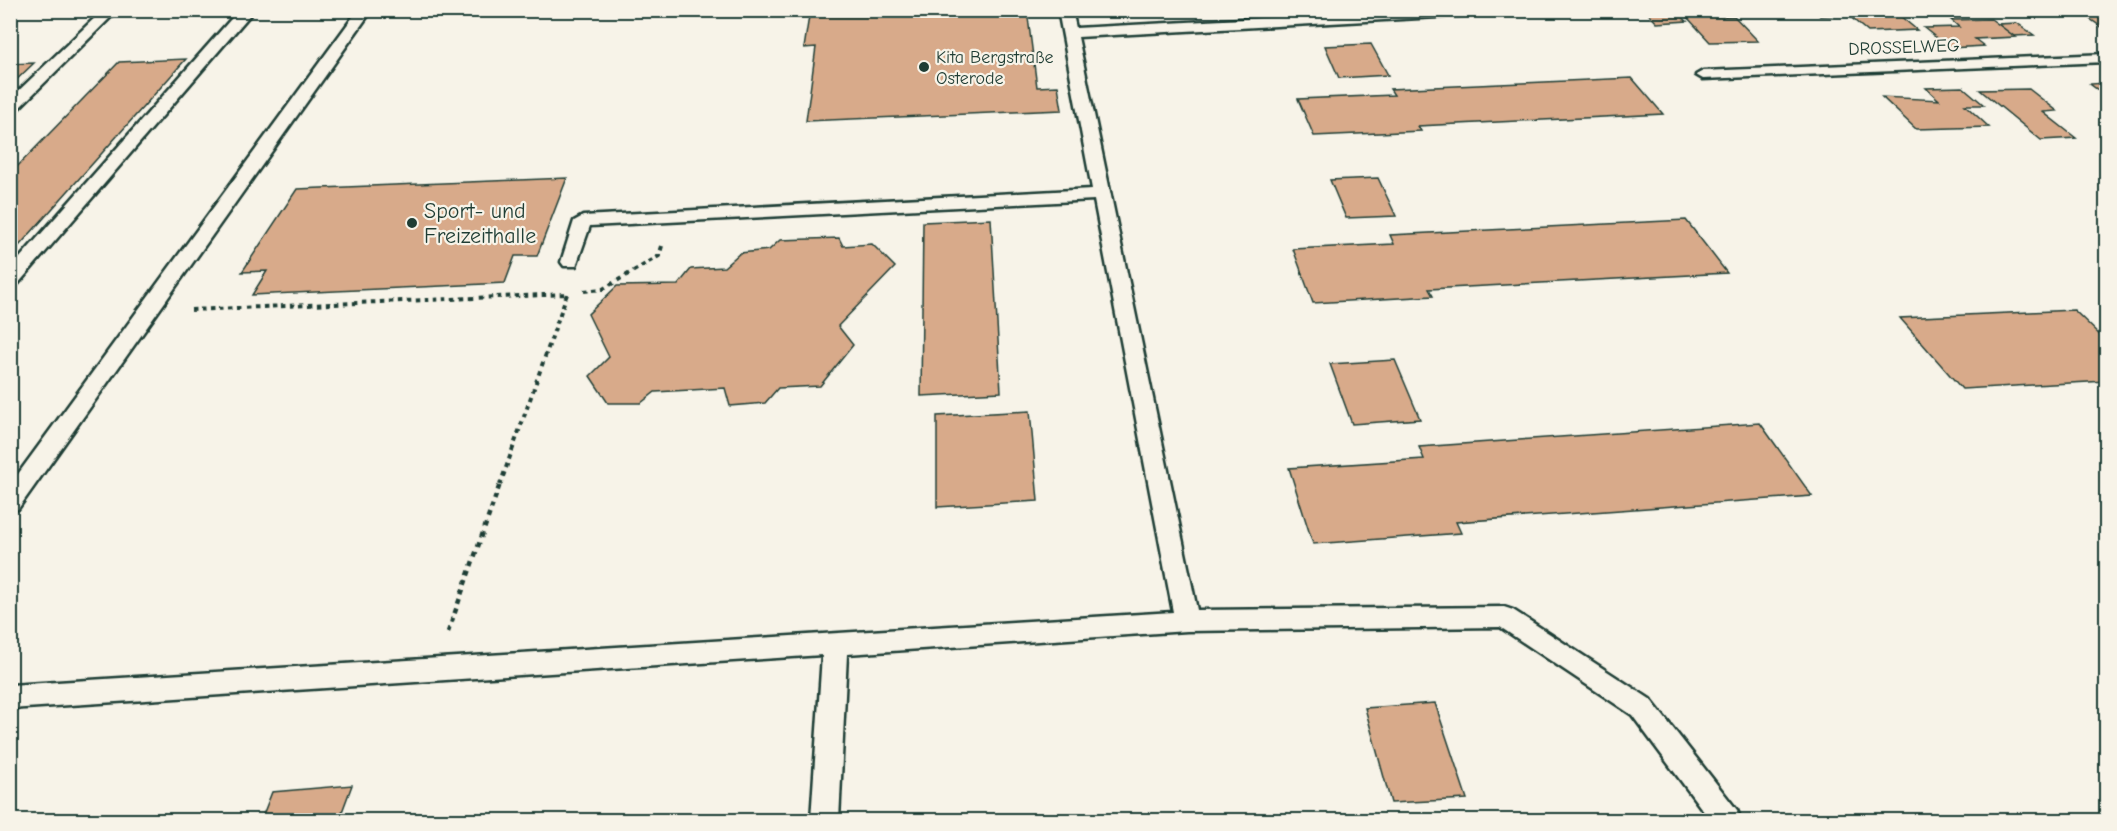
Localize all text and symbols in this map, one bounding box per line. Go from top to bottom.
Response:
street label: DROSSELWEG [1848,35,1960,60]
place label: Kita Bergstraße Osterode [936,47,1054,89]
marker: Kita Bergstraße Osterode [917,60,931,74]
place label: Sport- und Freizeithalle [424,198,536,249]
marker: Sport- und Freizeithalle [405,216,419,230]

